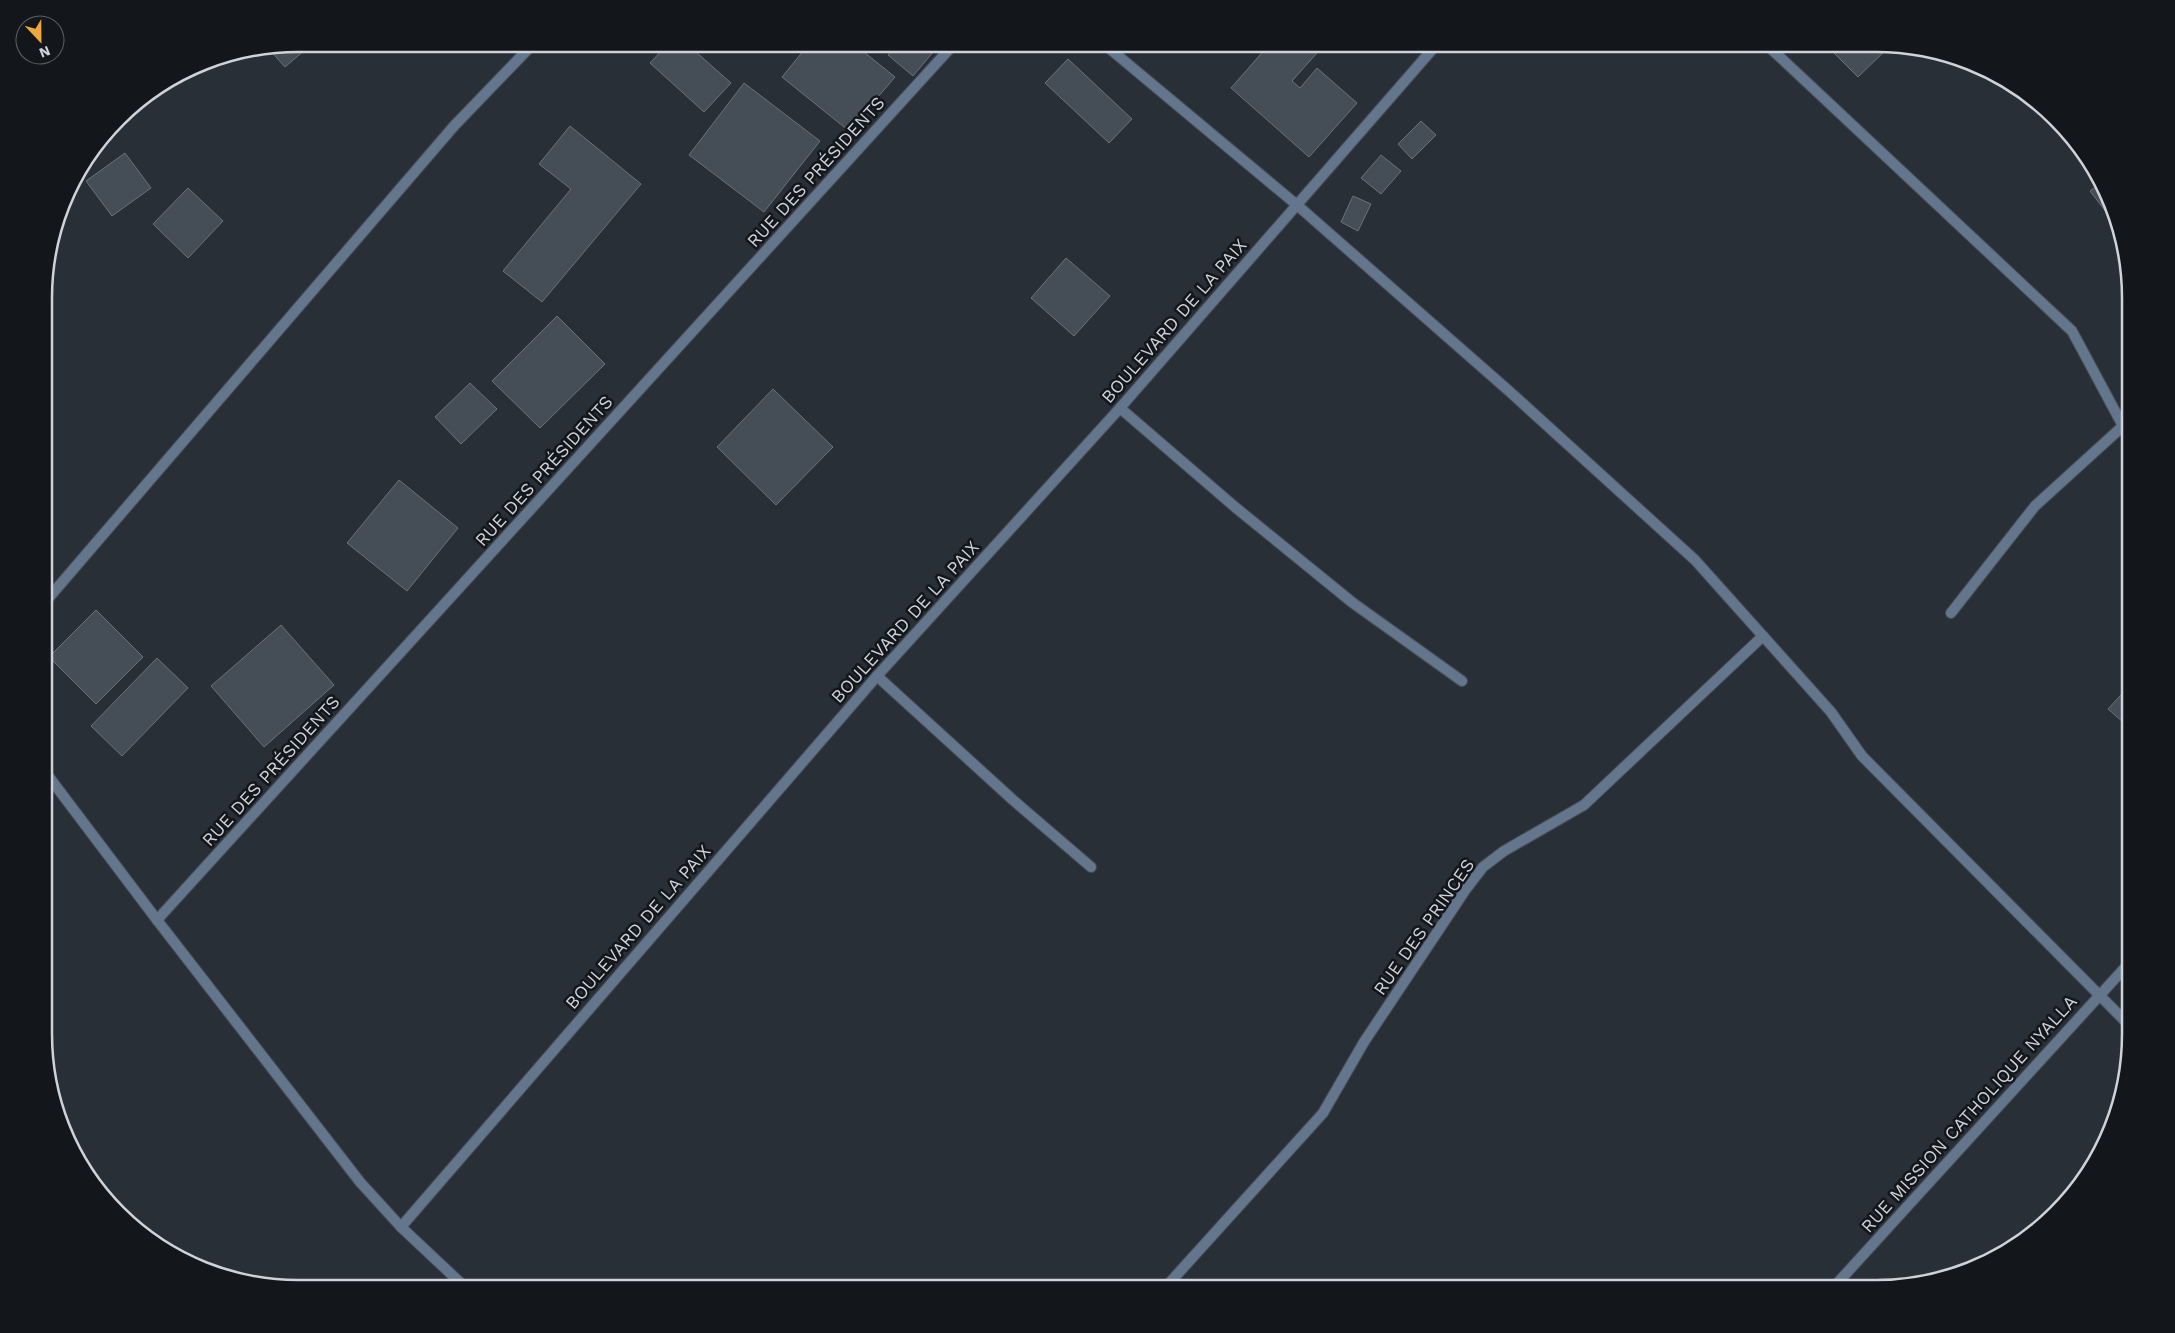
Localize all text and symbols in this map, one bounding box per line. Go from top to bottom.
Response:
north arrow [15,15,65,65]
text: N [37,43,53,61]
street label: RUE DES PRÉSIDENTS [742,92,889,251]
street label: BOULEVARD DE LA PAIX [1097,234,1251,407]
street label: RUE DES PRÉSIDENTS [470,391,617,550]
street label: BOULEVARD DE LA PAIX [826,536,983,707]
street label: RUE DES PRÉSIDENTS [197,691,344,850]
street label: BOULEVARD DE LA PAIX [561,840,715,1013]
street label: RUE DES PRINCES [1369,855,1478,999]
street label: RUE MISSION CATHOLIQUE NYALLA [1856,991,2081,1237]

